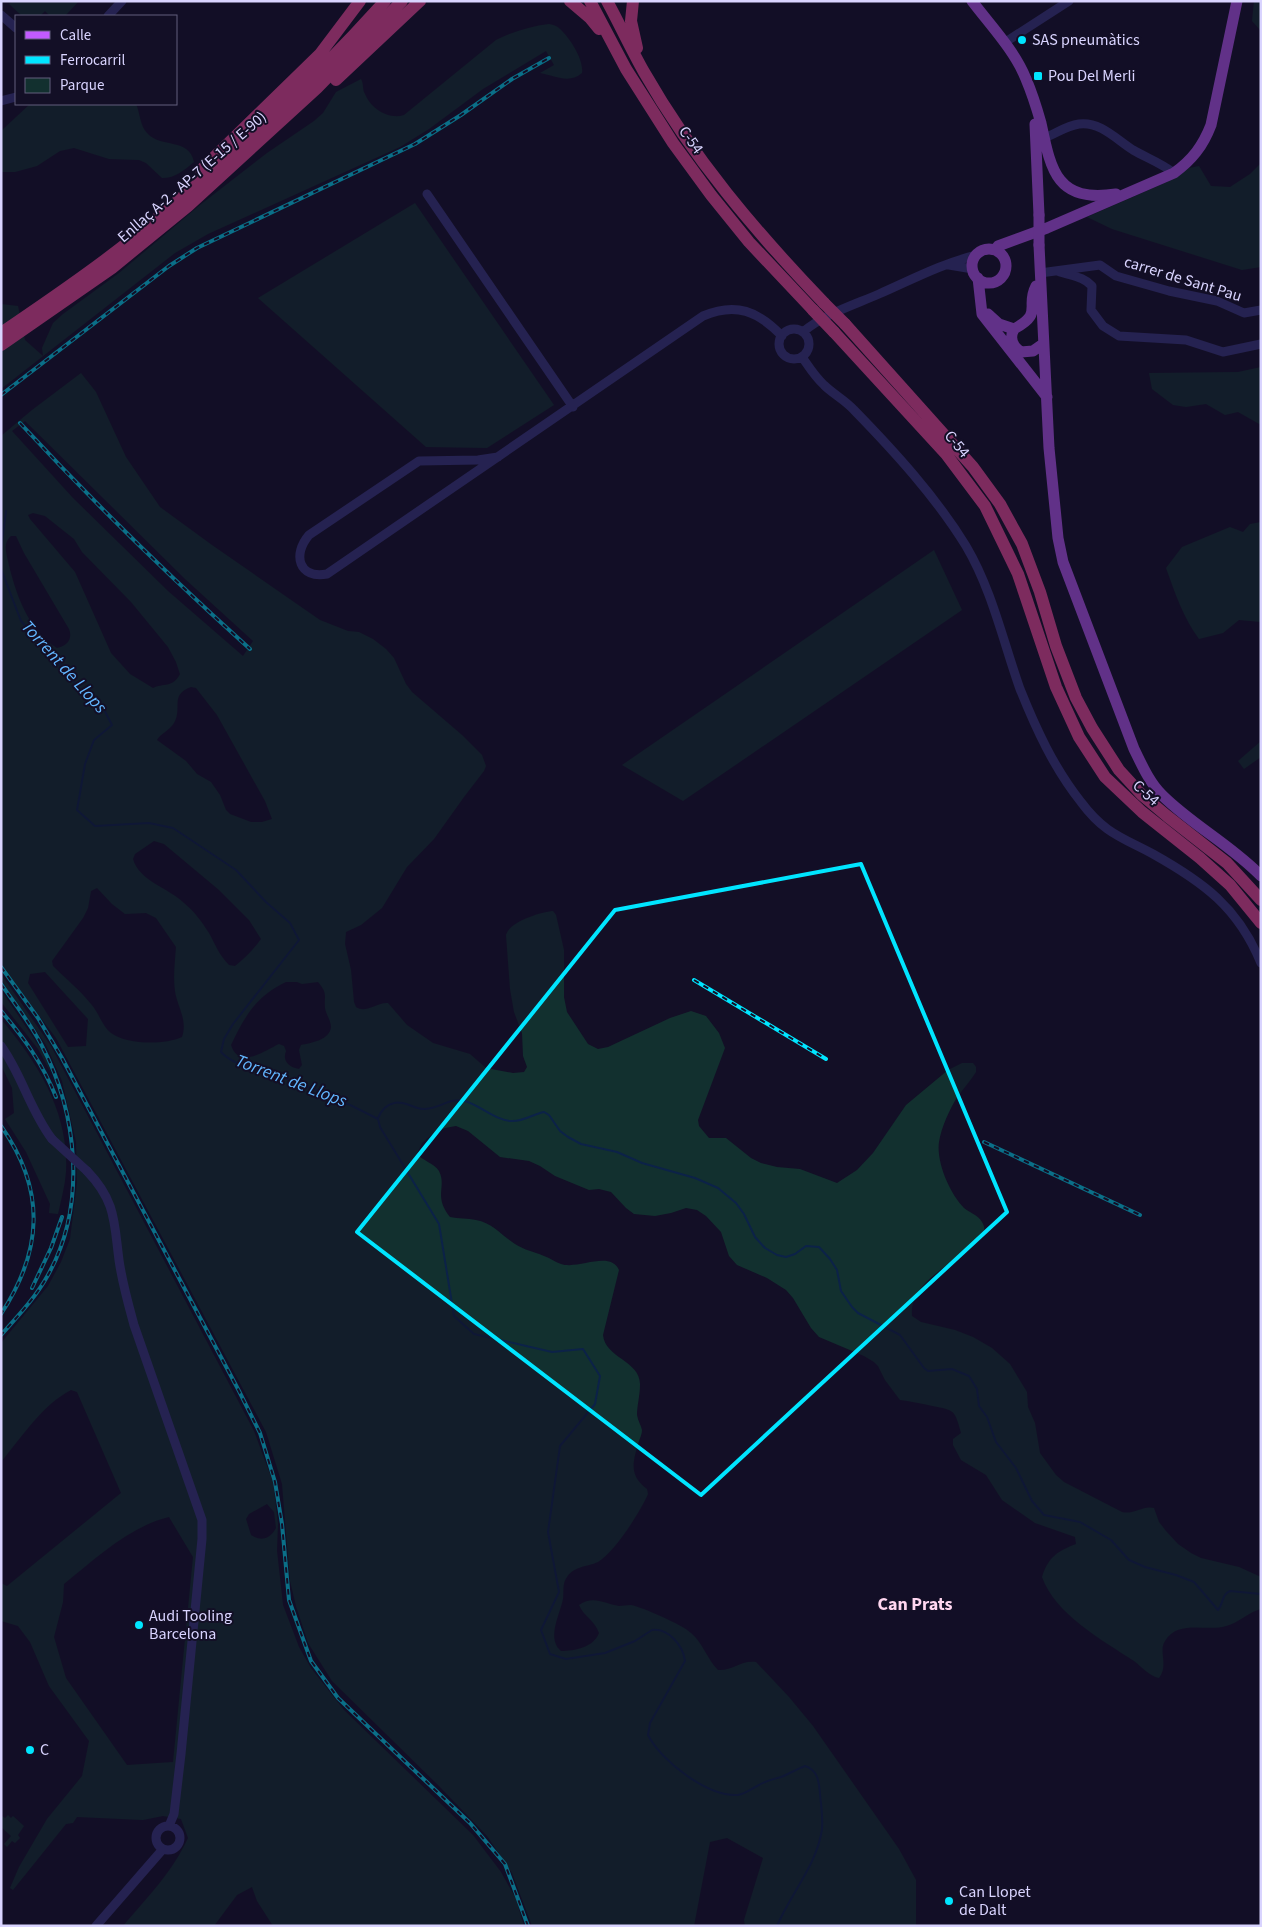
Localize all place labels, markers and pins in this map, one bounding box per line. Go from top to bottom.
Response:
place label: SAS pneumàtics [1032,29,1140,51]
marker: SAS pneumàtics [1016,34,1028,46]
place label: Pou Del Merli [1048,65,1135,87]
marker: Pou Del Merli [1032,70,1044,82]
place label: Audi Tooling Barcelona [149,1605,232,1645]
marker: Audi Tooling Barcelona [133,1619,145,1631]
place label: C [40,1739,49,1761]
marker: C [24,1744,36,1756]
place label: Can Llopet de Dalt [959,1881,1031,1921]
marker: Can Llopet de Dalt [943,1895,955,1907]

